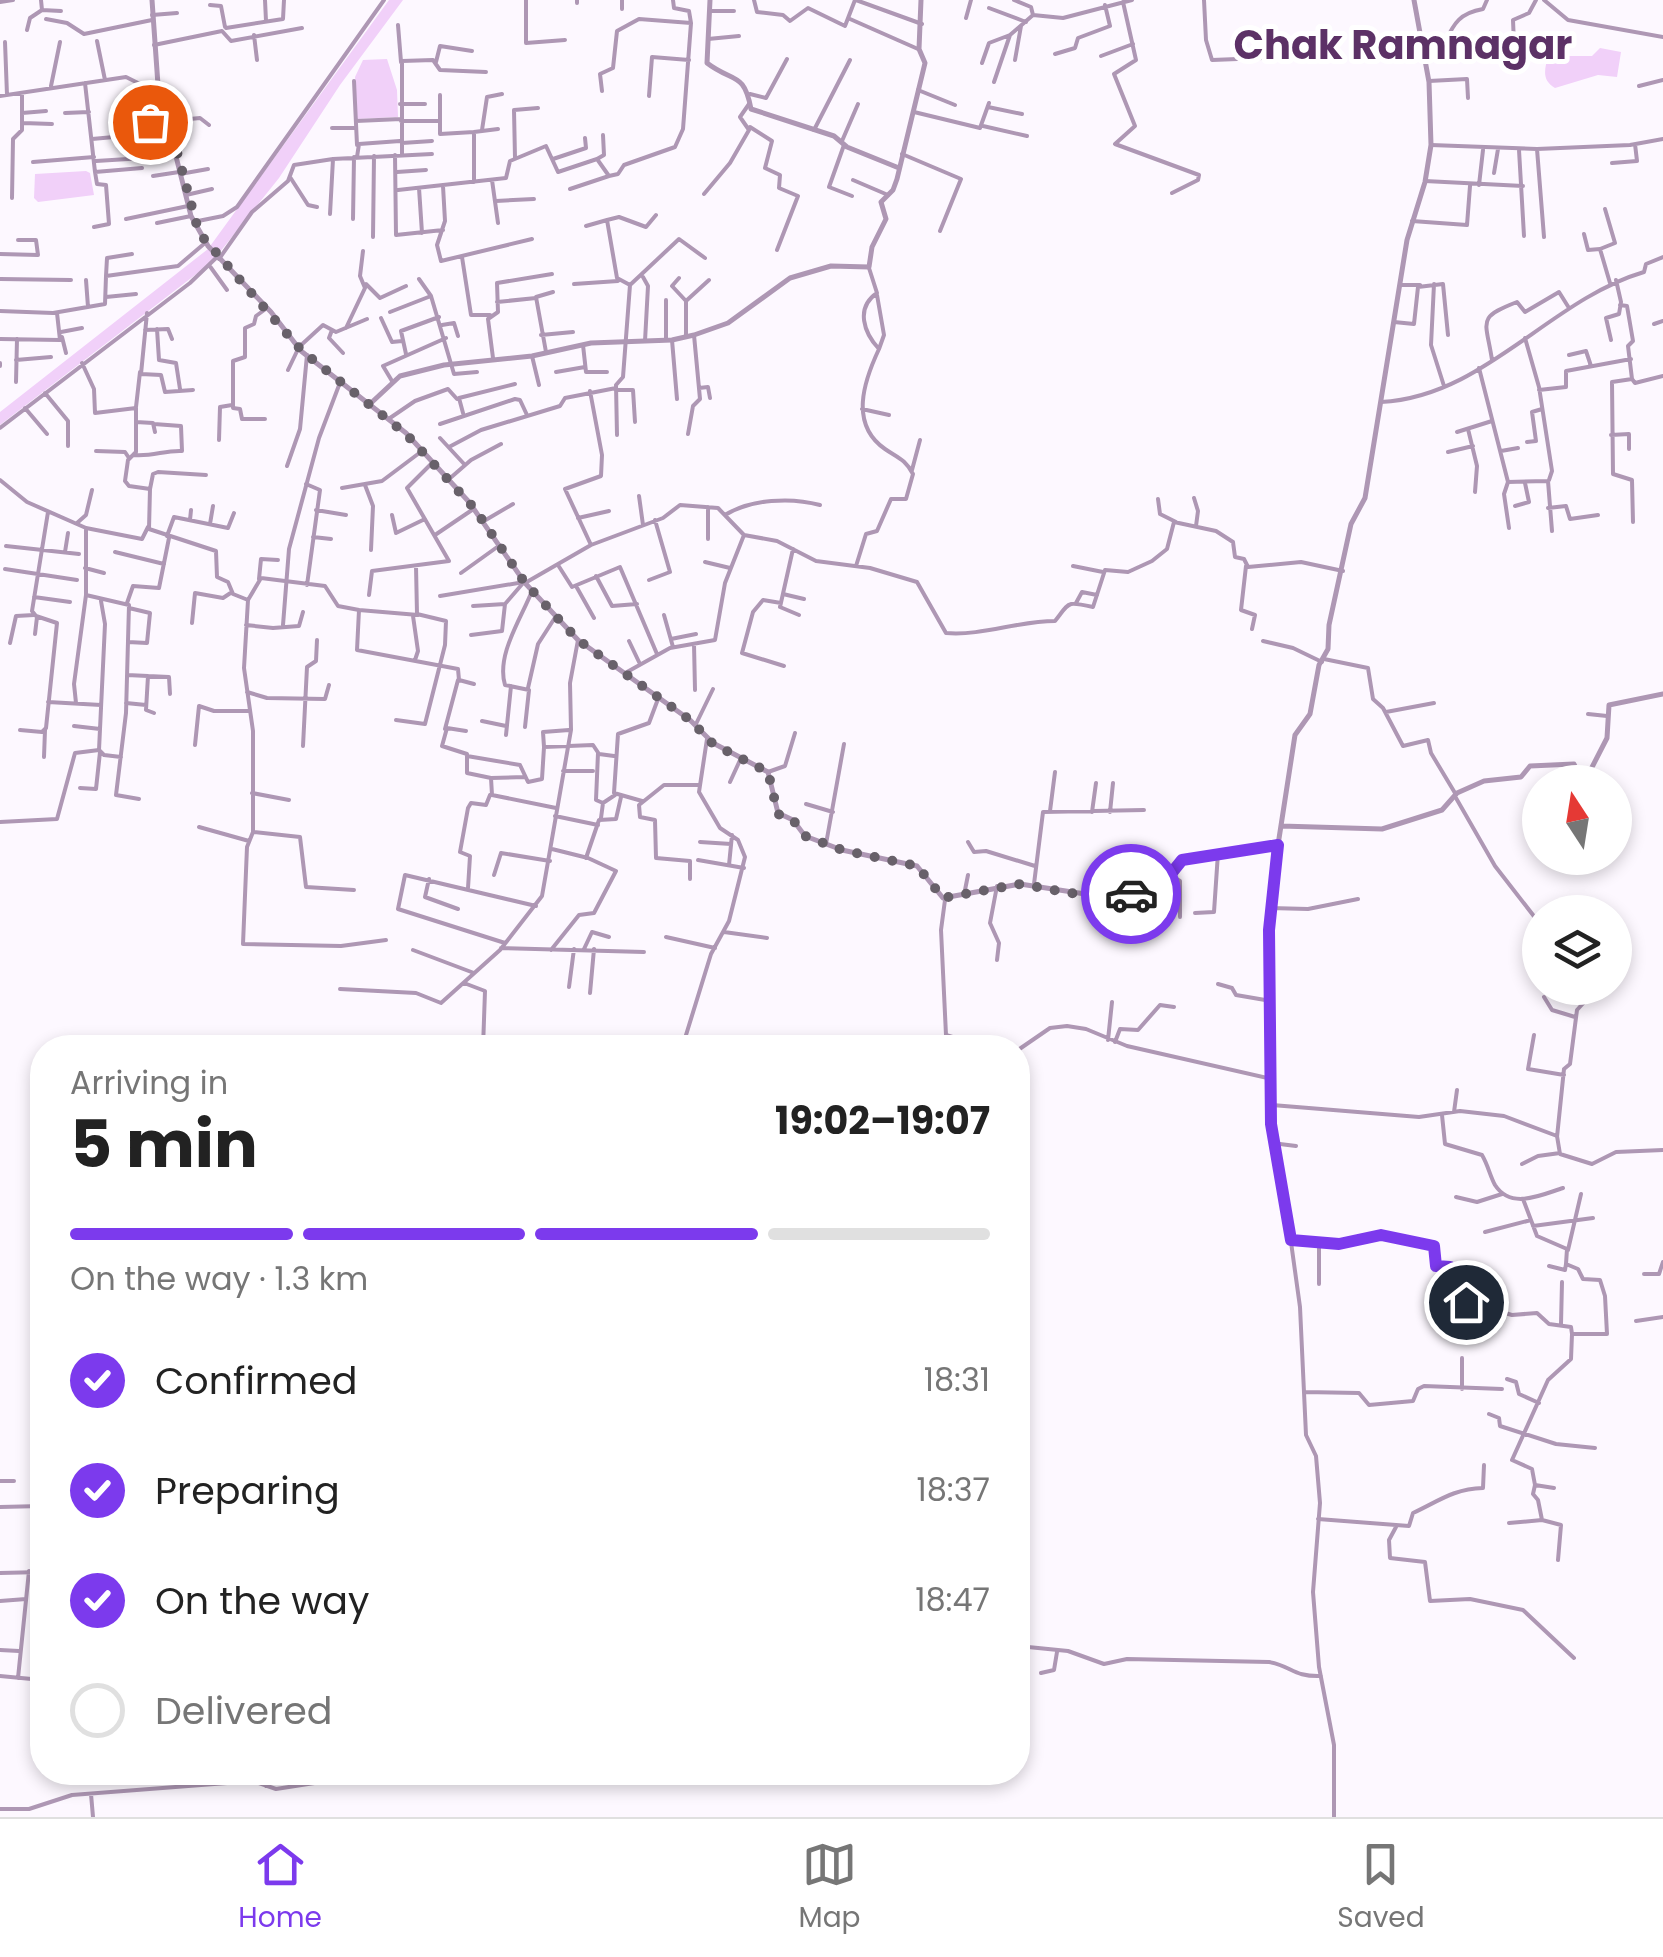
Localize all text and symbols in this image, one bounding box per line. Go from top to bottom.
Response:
district label: Chak Ramnagar [1234,17,1572,73]
pin [108,80,193,165]
icon: bag [123,95,178,150]
north arrow [1522,765,1632,875]
map controls [1522,765,1632,1005]
courier [1081,844,1181,944]
icon: car [1104,867,1159,922]
button: layers [1522,895,1632,1005]
text: Arriving in [70,1060,228,1105]
text: 19:02–19:07 [775,1094,990,1147]
text: 5 min [70,1099,258,1190]
text: On the way · 1.3 km [70,1256,368,1301]
pin [1424,1260,1509,1345]
icon: home [1439,1275,1494,1330]
icon: check [70,1353,125,1408]
text: Confirmed [155,1354,357,1407]
text: 18:31 [924,1357,990,1402]
icon: check [70,1463,125,1518]
text: Preparing [155,1464,340,1517]
text: 18:37 [916,1467,990,1512]
icon: check [70,1573,125,1628]
text: On the way [155,1574,369,1627]
text: 18:47 [915,1577,990,1622]
text: Delivered [155,1684,332,1737]
tab: Home [238,1837,322,1939]
tab: Map [799,1837,861,1939]
tab: Saved [1337,1837,1425,1939]

